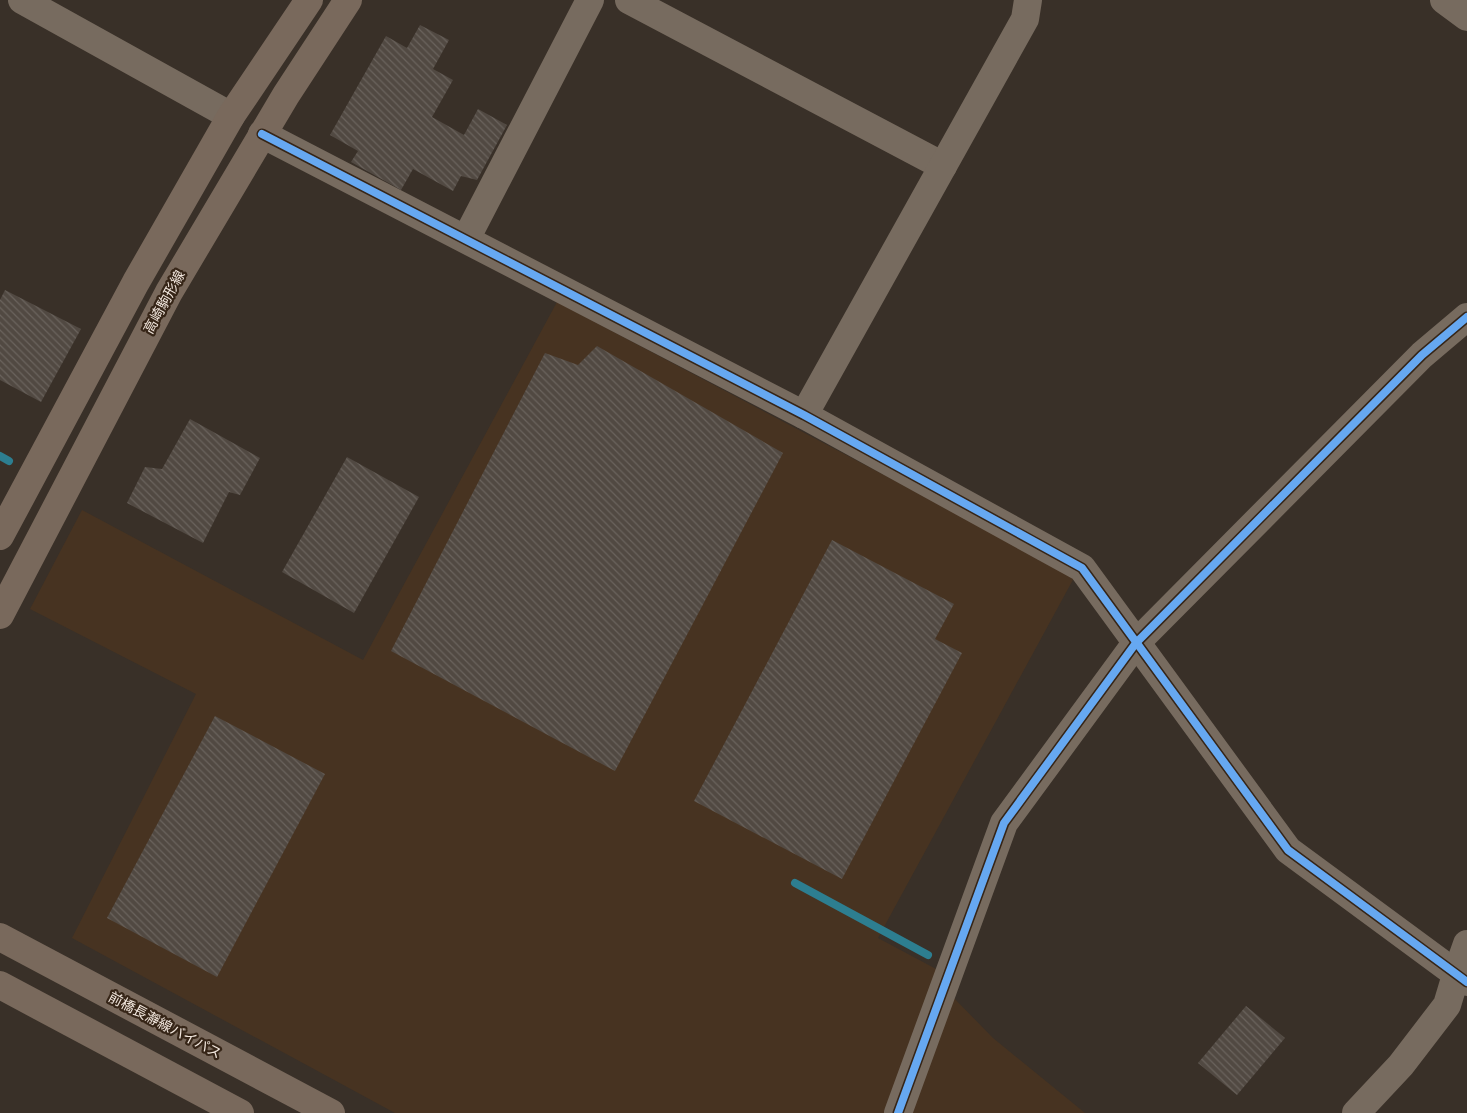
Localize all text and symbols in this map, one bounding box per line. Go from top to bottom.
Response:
street label: 高崎駒形線 [139,267,189,337]
street label: 前橋長瀞線バイパス [105,988,225,1062]

